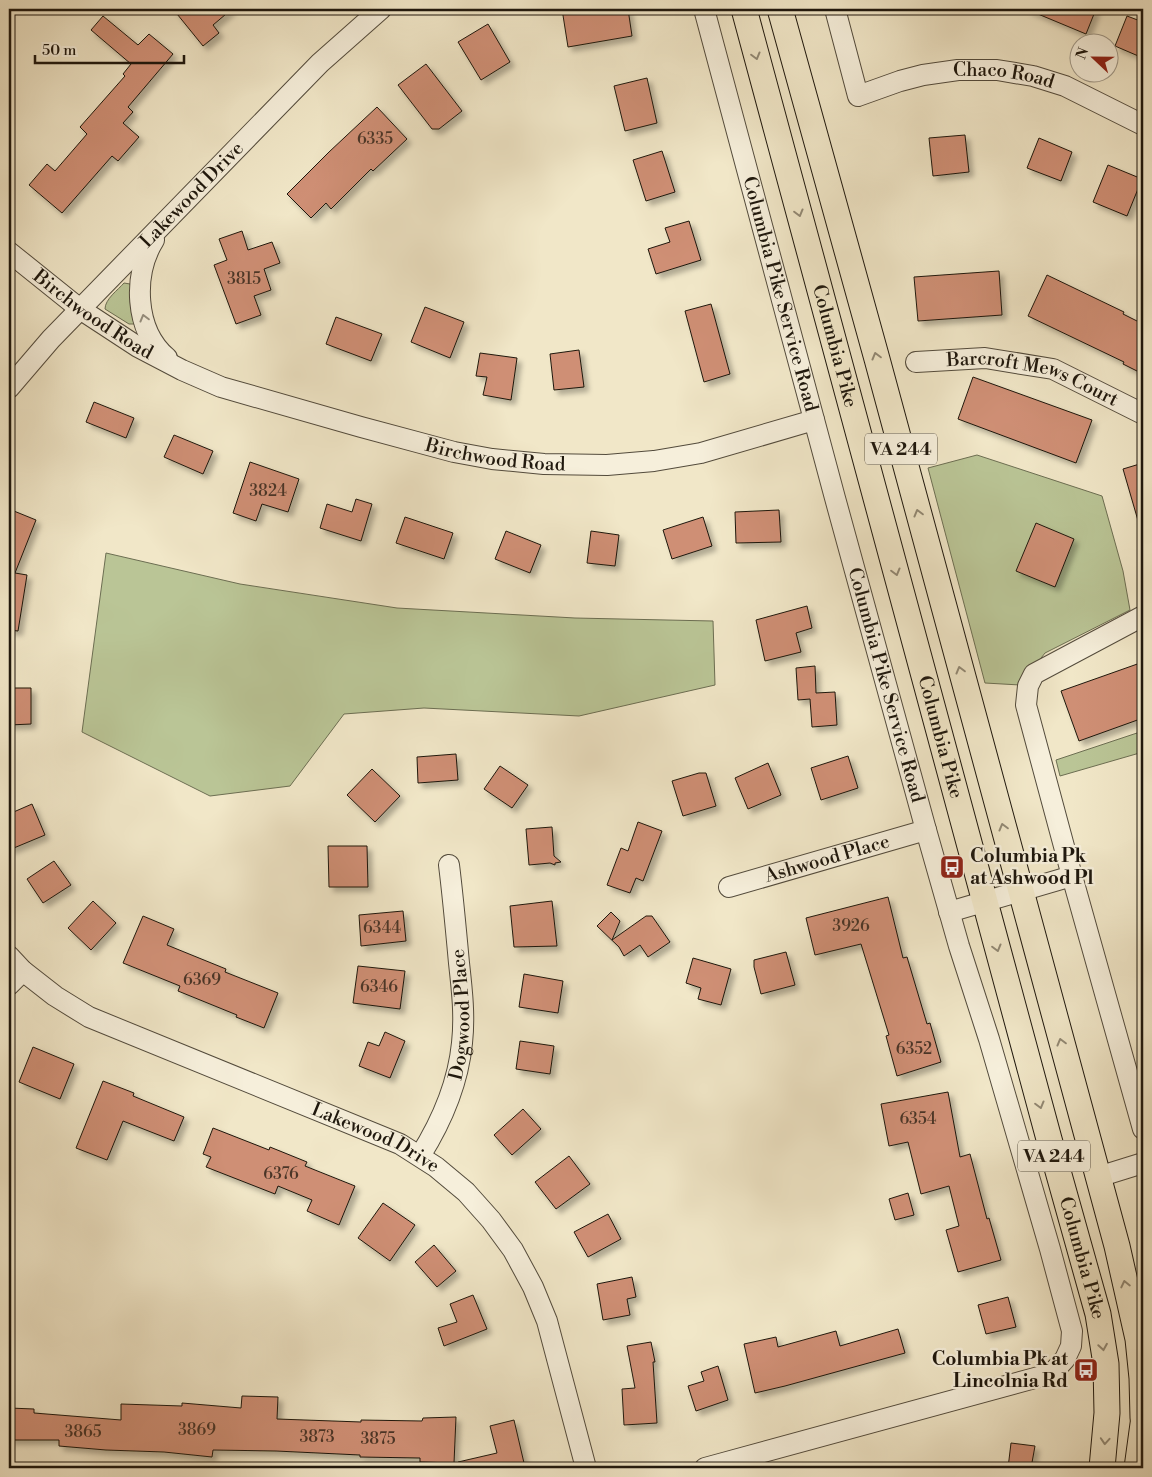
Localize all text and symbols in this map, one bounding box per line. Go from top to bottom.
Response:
scale bar [35,32,184,64]
north arrow [1070,32,1120,82]
text: 50 m [42,41,76,60]
text: N [1072,45,1093,62]
one-way arrow [751,51,761,59]
street label: Chaco Road [953,58,1058,94]
house number: 6335 [357,129,393,149]
street label: Lakewood Drive [135,137,249,253]
street label: Columbia Pike Service Road [737,174,823,414]
one-way arrow [793,208,803,216]
street label: Birchwood Road [27,263,157,365]
house number: 3815 [227,269,261,289]
street label: Columbia Pike [807,282,863,410]
one-way arrow [139,314,150,323]
street label: Barcroft Mews Court [945,346,1123,412]
one-way arrow [871,353,881,361]
street label: Birchwood Road [422,433,566,476]
road number: VA 244 [865,434,937,464]
house number: 3824 [249,481,287,501]
one-way arrow [913,509,924,517]
street label: Columbia Pike Service Road [843,565,930,805]
one-way arrow [890,568,901,577]
one-way arrow [956,666,966,674]
street label: Columbia Pike [912,673,969,801]
one-way arrow [998,823,1008,831]
street label: Ashwood Place [761,829,892,888]
place label: Columbia Pk at Ashwood Pl [970,844,1094,890]
bus stop icon: Columbia Pk at Ashwood Pl [939,854,965,880]
house number: 3926 [832,916,870,936]
house number: 6344 [363,918,402,938]
one-way arrow [991,944,1002,953]
street label: Dogwood Place [444,948,475,1083]
house number: 6369 [183,970,221,990]
house number: 6346 [360,977,398,997]
one-way arrow [1056,1037,1067,1046]
house number: 6352 [896,1039,932,1059]
street label: Lakewood Drive [308,1097,444,1178]
one-way arrow [1034,1101,1044,1109]
house number: 6354 [899,1109,937,1129]
road number: VA 244 [1018,1140,1090,1172]
house number: 6376 [263,1164,299,1184]
street label: Columbia Pike [1054,1194,1111,1321]
one-way arrow [1120,1279,1131,1288]
one-way arrow [1098,1342,1108,1351]
place label: Columbia Pk at Lincolnia Rd [932,1347,1068,1393]
bus stop icon: Columbia Pk at Lincolnia Rd [1073,1357,1099,1383]
house number: 3869 [178,1420,216,1440]
house number: 3865 [64,1422,102,1442]
house number: 3873 [299,1427,335,1447]
house number: 3875 [360,1429,396,1449]
one-way arrow [1099,1437,1110,1445]

